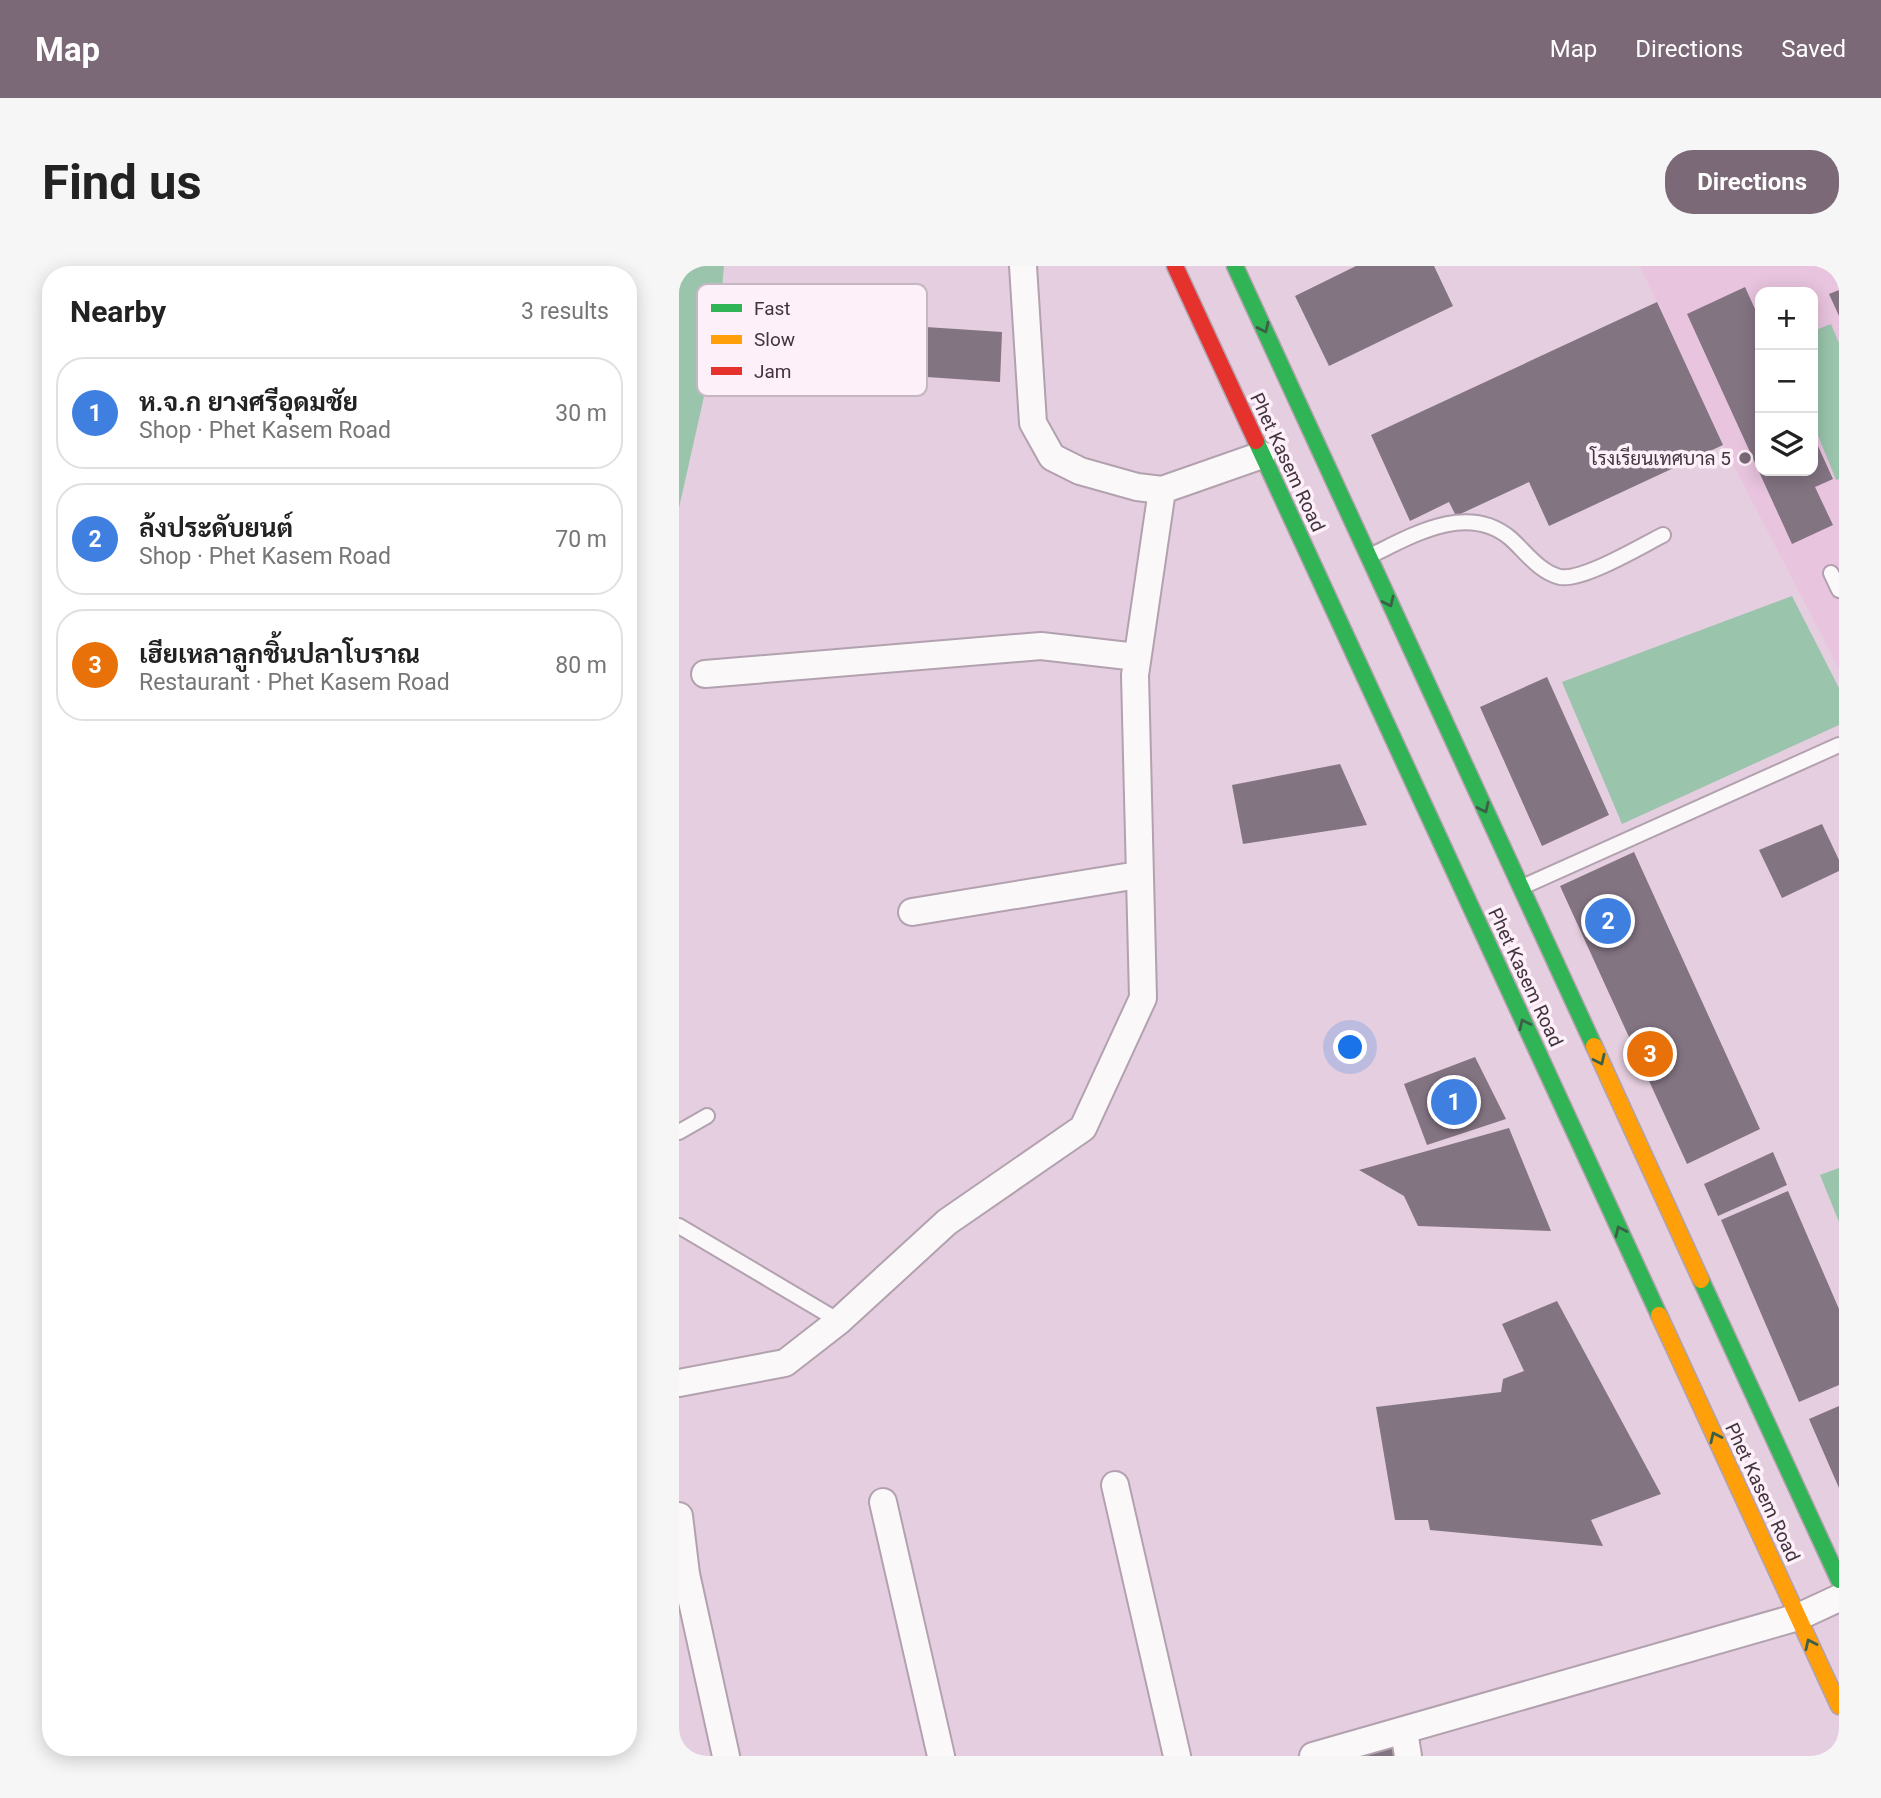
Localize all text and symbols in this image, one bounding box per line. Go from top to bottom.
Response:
text: Map [35,30,100,69]
text: Map [1550,35,1597,63]
text: Directions [1635,35,1743,63]
text: Saved [1781,35,1846,63]
button: Directions [1665,150,1839,214]
text: Find us [42,154,202,211]
legend [697,284,927,396]
map controls [1755,287,1818,476]
button: + [1755,287,1818,350]
text: Nearby [70,294,166,329]
text: Fast [754,297,791,320]
text: 3 results [521,298,609,325]
one-way arrow [1255,321,1269,333]
text: Slow [754,328,795,351]
button: − [1755,350,1818,413]
text: Jam [754,360,791,383]
text: ห.จ.ก ยางศรีอุดมชัย [139,387,358,417]
street label: Phet Kasem Road [1245,389,1330,535]
text: 1 [88,400,102,427]
text: 30 m [555,400,607,427]
button: layers [1755,413,1818,476]
text: Shop · Phet Kasem Road [139,417,391,444]
place label: โรงเรียนเทศบาล 5 [1589,446,1731,470]
marker: โรงเรียนเทศบาล 5 [1737,450,1753,466]
text: ล้งประดับยนต์ [139,513,293,543]
text: 2 [88,526,102,553]
text: 70 m [555,526,607,553]
text: Shop · Phet Kasem Road [139,543,391,570]
one-way arrow [1381,594,1395,607]
text: เฮียเหลาลูกชิ้นปลาโบราณ [139,639,420,669]
text: 3 [88,652,102,679]
text: 80 m [555,652,607,679]
text: Restaurant · Phet Kasem Road [139,669,450,696]
one-way arrow [1476,801,1490,813]
pin: 2 [1585,895,1631,947]
street label: Phet Kasem Road [1483,904,1568,1050]
one-way arrow [1519,1019,1533,1031]
pin: 3 [1627,1028,1673,1080]
your location [1333,1030,1367,1064]
one-way arrow [1591,1052,1605,1065]
pin: 1 [1431,1076,1477,1128]
one-way arrow [1614,1226,1628,1238]
street label: Phet Kasem Road [1720,1419,1805,1565]
one-way arrow [1709,1432,1723,1445]
one-way arrow [1805,1639,1819,1651]

